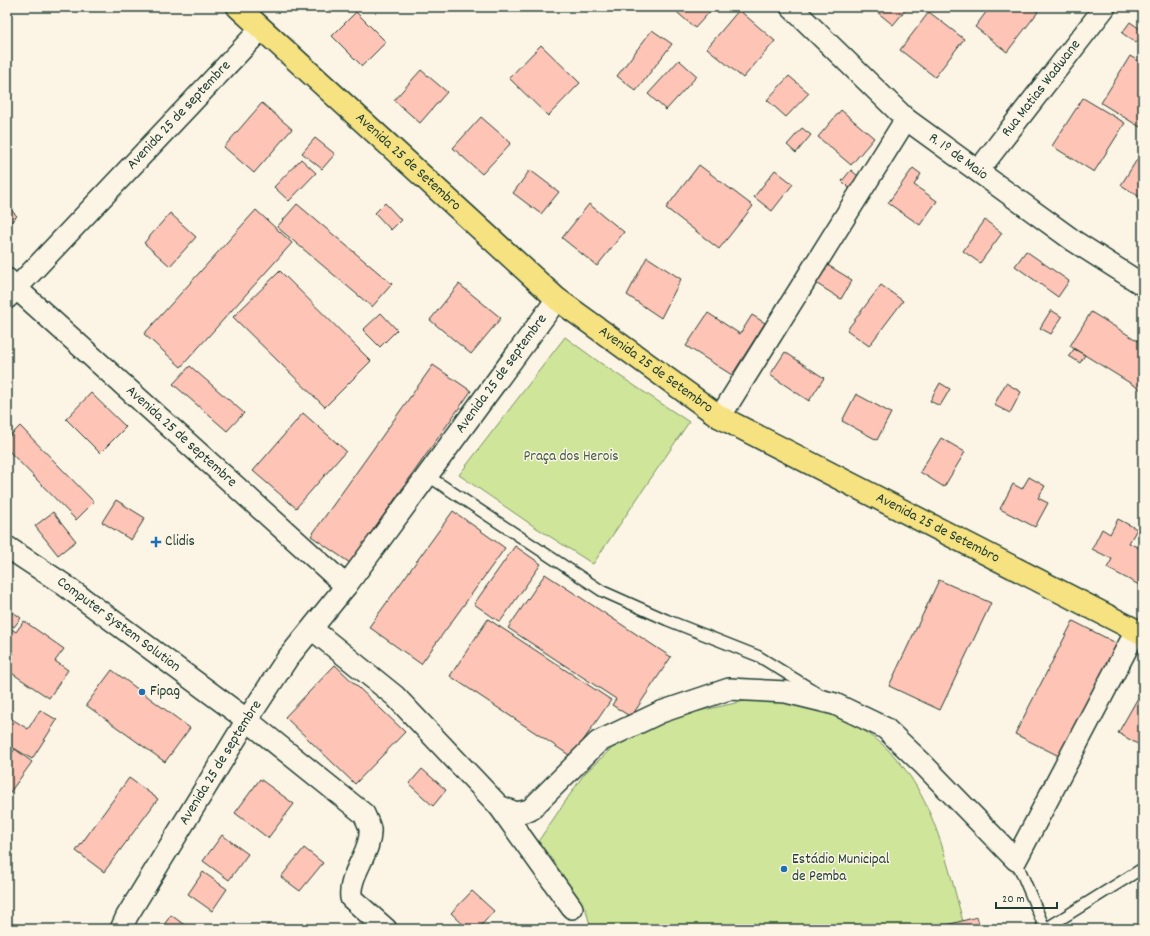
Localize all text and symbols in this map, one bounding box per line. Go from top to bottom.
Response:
street label: Rua Matias Wadwane [997,35,1087,142]
street label: Avenida 25 de septembre [122,56,237,175]
street label: Avenida 25 de Setembro [350,108,466,217]
street label: R. 1º de Maio [924,128,993,186]
street label: Avenida 25 de septembre [450,309,553,438]
street label: Avenida 25 de Setembro [594,321,718,419]
street label: Avenida 25 de septembre [120,381,242,493]
park label: Praça dos Herois [524,446,618,468]
street label: Avenida 25 de Setembro [871,488,1004,570]
place label: Clidis [165,531,195,553]
marker: Clidis [150,536,162,548]
street label: Computer System Solution [52,572,185,678]
place label: Fipag [150,681,180,703]
marker: Fipag [137,687,147,697]
street label: Avenida 25 de septembre [174,696,268,830]
place label: Estádio Municipal de Pemba [792,849,890,888]
marker: Estádio Municipal de Pemba [779,864,789,874]
scale bar [996,884,1057,910]
text: 20 m [1002,891,1025,908]

